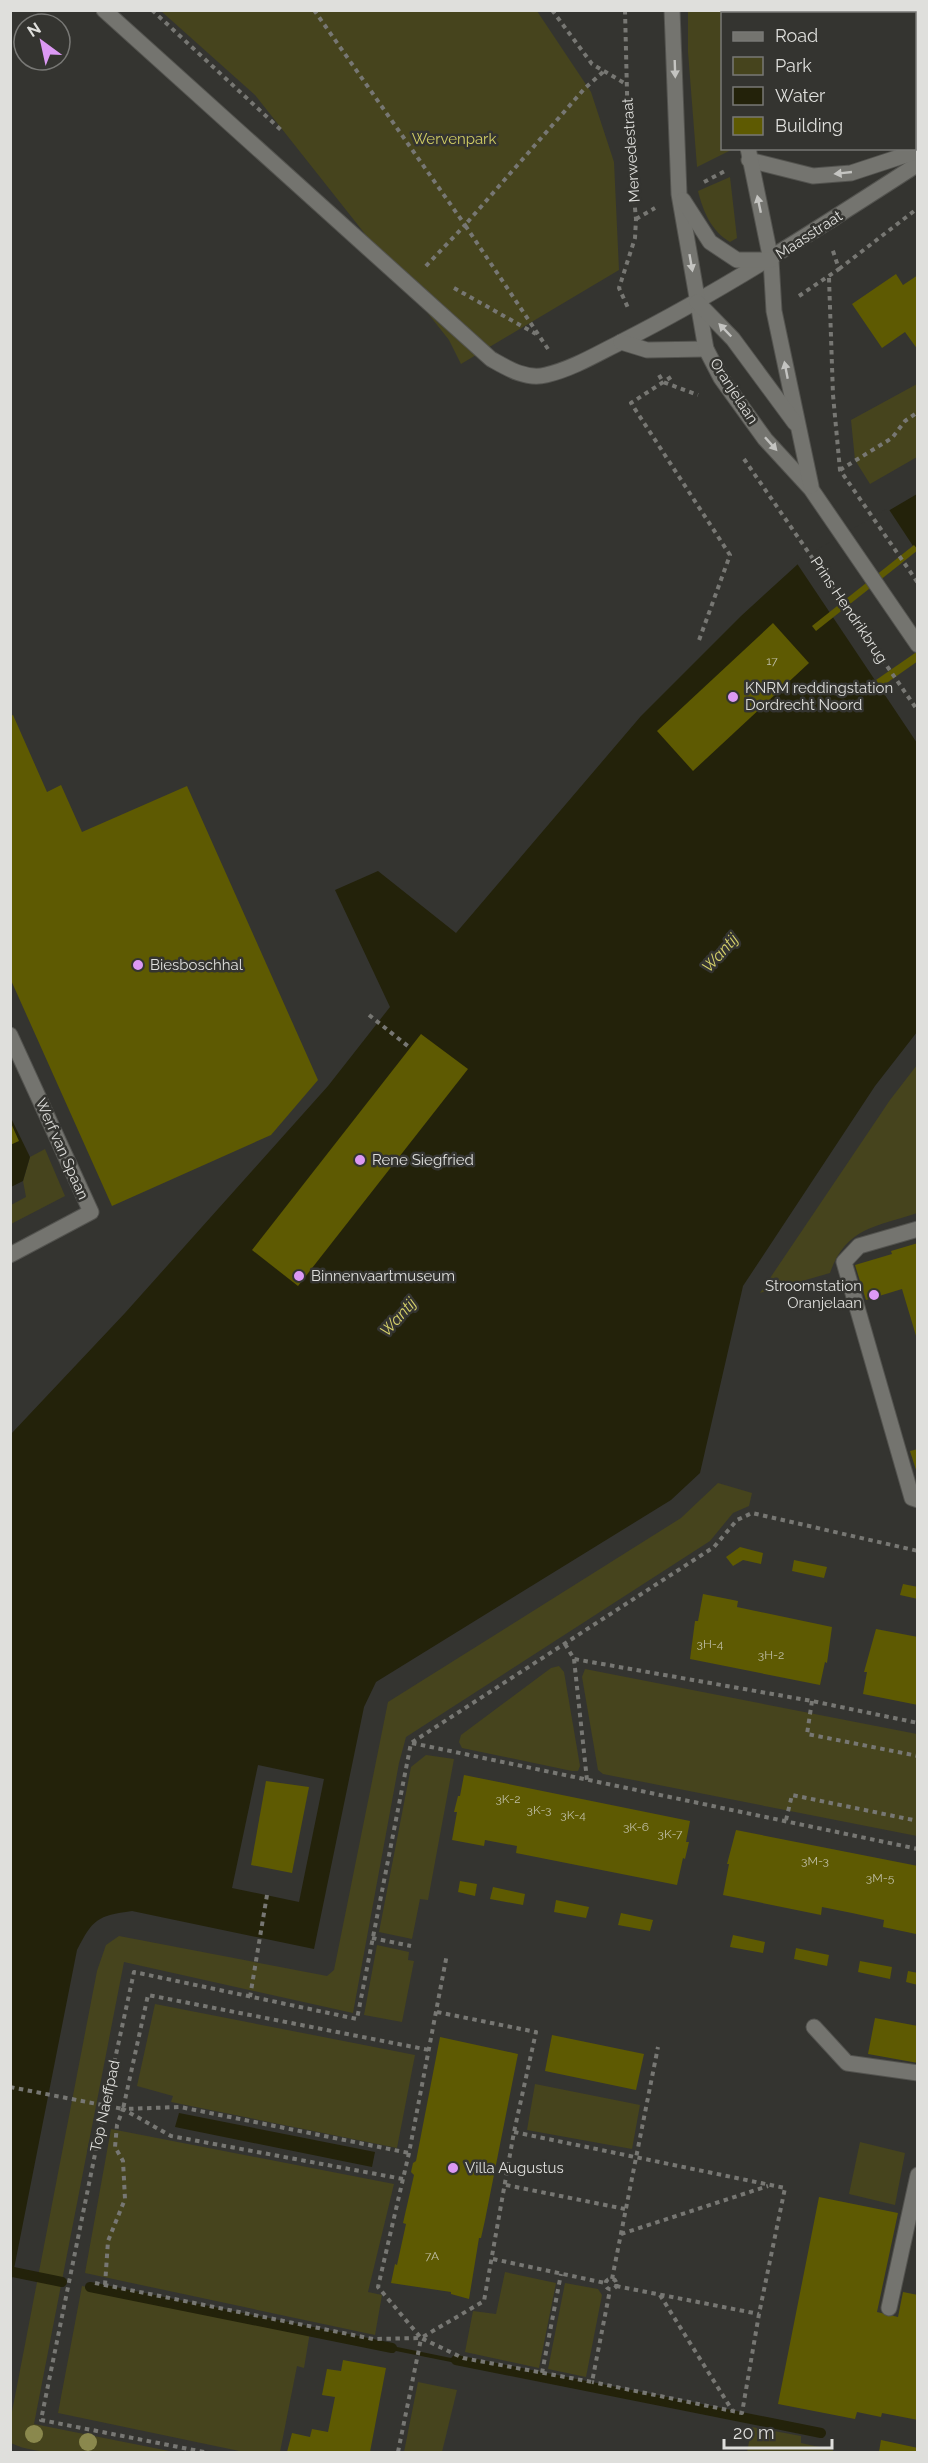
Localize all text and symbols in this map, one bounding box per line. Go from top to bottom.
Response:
north arrow [12,12,72,72]
legend [721,12,916,150]
text: N [24,19,44,41]
text: Road [775,25,818,46]
text: Park [775,55,812,76]
one-way arrow [670,59,679,78]
text: Water [775,85,826,106]
street label: Merwedestraat [618,97,644,203]
text: Building [775,115,843,136]
park label: Wervenpark [412,130,496,148]
one-way arrow [833,168,852,178]
one-way arrow [753,195,763,213]
street label: Maasstraat [772,207,846,263]
one-way arrow [687,254,696,273]
one-way arrow [718,323,732,337]
street label: Oranjelaan [706,355,762,427]
one-way arrow [781,360,790,379]
one-way arrow [764,436,777,451]
street label: Prins Hendrikbrug [807,553,891,667]
house number: 17 [766,654,778,668]
place label: KNRM reddingstation Dordrecht Noord [745,679,893,714]
marker: KNRM reddingstation Dordrecht Noord [726,690,740,704]
water label: Wantij [698,929,743,976]
place label: Biesboschhal [150,956,244,974]
marker: Biesboschhal [131,958,145,972]
street label: Werf van Spaan [32,1096,92,1202]
place label: Rene Siegfried [372,1151,474,1169]
marker: Rene Siegfried [353,1153,367,1167]
place label: Binnenvaartmuseum [311,1267,455,1285]
marker: Binnenvaartmuseum [292,1269,306,1283]
place label: Stroomstation Oranjelaan [765,1277,862,1312]
marker: Stroomstation Oranjelaan [867,1288,881,1302]
water label: Wantij [376,1293,421,1340]
house number: 3H-4 [697,1637,724,1651]
house number: 3H-2 [758,1648,784,1662]
house number: 3K-2 [495,1792,521,1806]
house number: 3K-3 [527,1803,551,1817]
house number: 3K-4 [560,1808,586,1822]
house number: 3K-6 [623,1820,649,1834]
house number: 3K-7 [658,1827,683,1841]
house number: 3M-3 [801,1854,829,1868]
house number: 3M-5 [866,1871,895,1885]
street label: Top Naeffpad [86,2058,124,2154]
place label: Villa Augustus [465,2159,564,2177]
marker: Villa Augustus [446,2161,460,2175]
house number: 7A [425,2249,439,2263]
scale bar [724,2412,832,2450]
text: 20 m [733,2422,775,2443]

